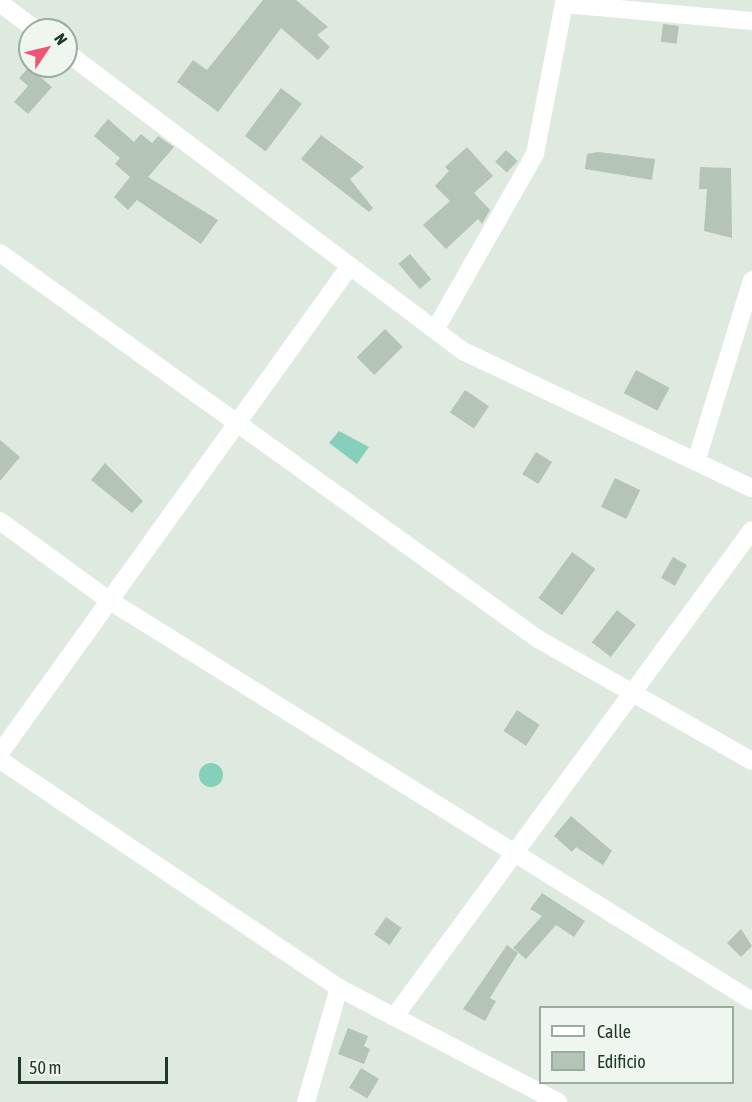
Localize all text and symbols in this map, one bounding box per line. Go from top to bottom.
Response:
north arrow [18,18,78,78]
text: N [51,30,71,48]
legend [539,1006,734,1084]
text: Calle [597,1021,631,1042]
scale bar [21,1045,171,1083]
text: Edificio [597,1051,646,1072]
text: 50 m [29,1057,61,1078]

